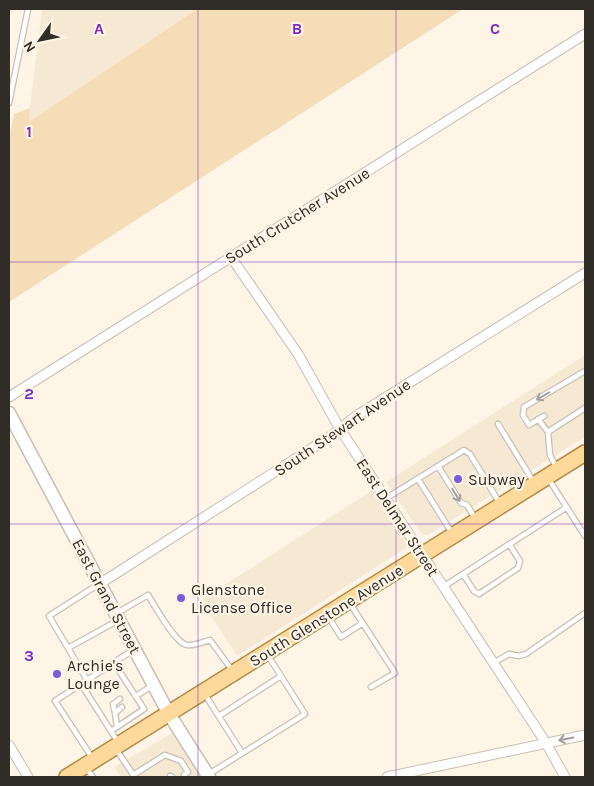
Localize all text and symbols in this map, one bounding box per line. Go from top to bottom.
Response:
north arrow [15,15,65,65]
text: A [94,19,104,38]
text: B [292,19,302,38]
text: C [490,19,500,38]
text: N [20,38,39,56]
text: 1 [26,122,32,141]
street label: South Crutcher Avenue [221,163,373,268]
street label: South Stewart Avenue [271,375,414,480]
text: 2 [24,384,34,403]
one-way arrow [536,391,551,401]
street label: East Delmar Street [352,455,443,580]
place label: Subway [468,470,525,489]
marker: Subway [452,473,464,485]
one-way arrow [452,488,462,502]
street label: East Grand Street [68,535,145,657]
street label: South Glenstone Avenue [246,560,407,671]
place label: Glenstone License Office [191,580,292,617]
marker: Glenstone License Office [175,592,187,604]
text: 3 [24,646,34,665]
place label: Archie's Lounge [67,656,123,693]
marker: Archie's Lounge [51,668,63,680]
one-way arrow [558,735,574,744]

